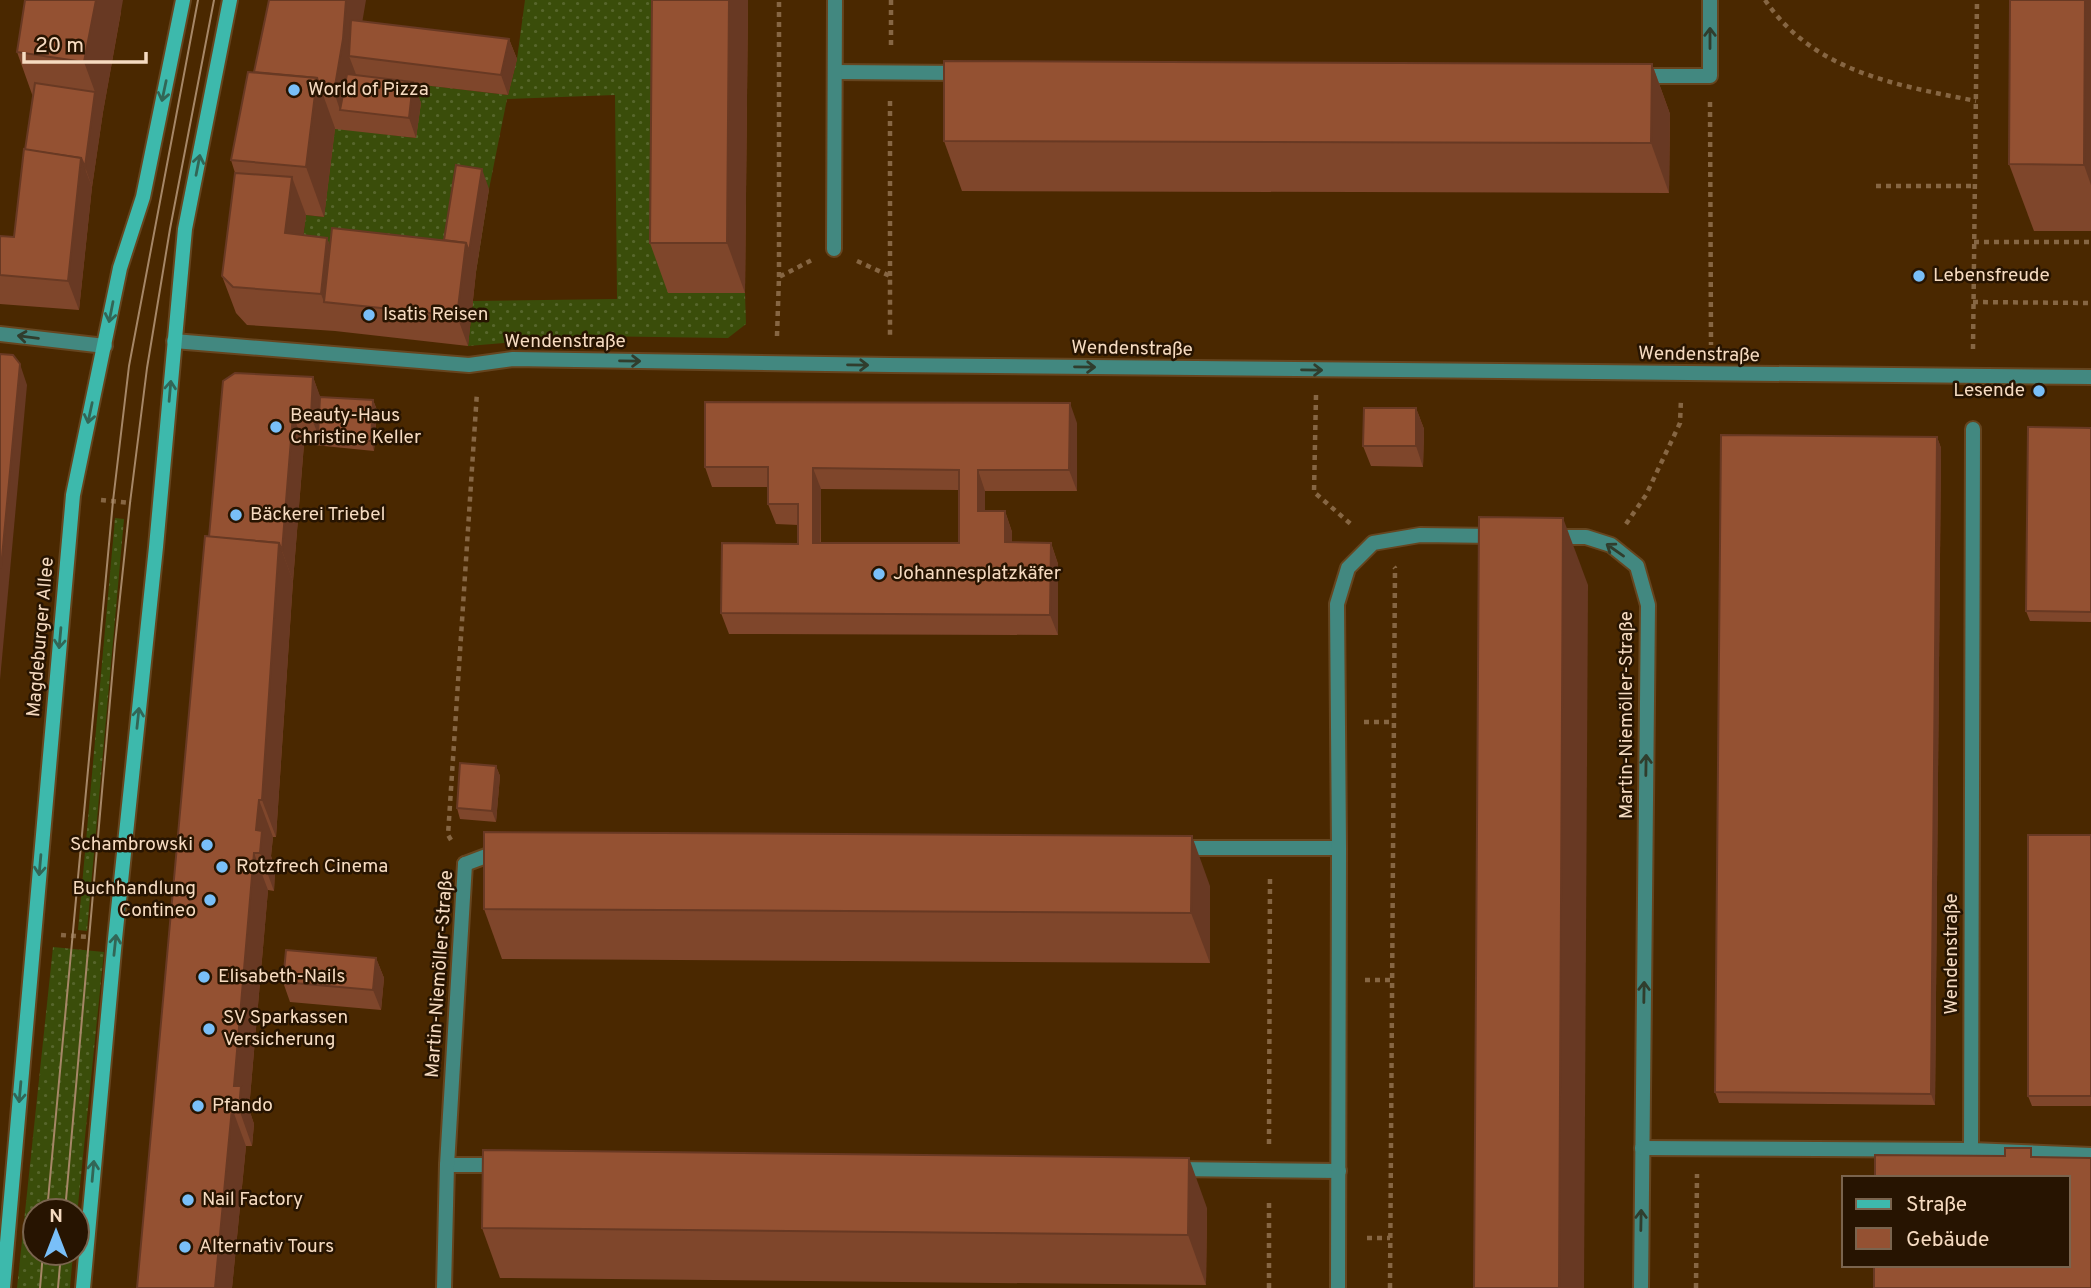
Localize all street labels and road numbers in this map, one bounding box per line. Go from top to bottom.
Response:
street label: Wendenstraße [504,330,626,354]
street label: Wendenstraße [1071,336,1193,362]
street label: Wendenstraße [1638,342,1760,368]
street label: Magdeburger Allee [22,556,60,718]
street label: Martin-Niemöller-Straße [1615,611,1639,819]
street label: Martin-Niemöller-Straße [421,869,459,1079]
street label: Wendenstraße [1940,893,1964,1015]

